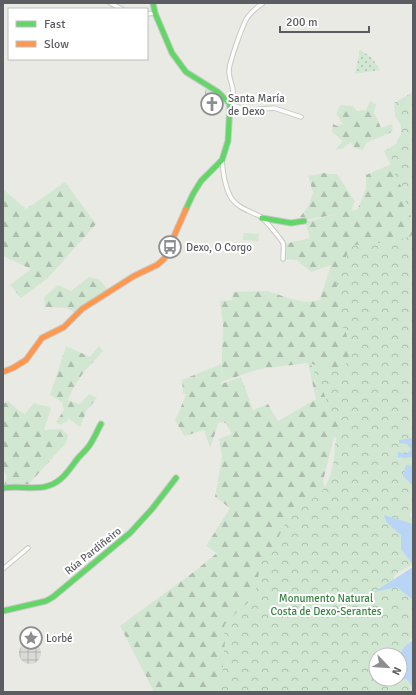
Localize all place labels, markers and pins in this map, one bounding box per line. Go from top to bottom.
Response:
church icon: Santa María de Dexo [199,91,225,117]
place label: Santa María de Dexo [228,92,285,118]
bus stop icon: Dexo, O Corgo [157,234,183,260]
place label: Dexo, O Corgo [186,241,252,254]
place icon: Lorbé [18,625,44,651]
place label: Lorbé [46,632,73,645]

